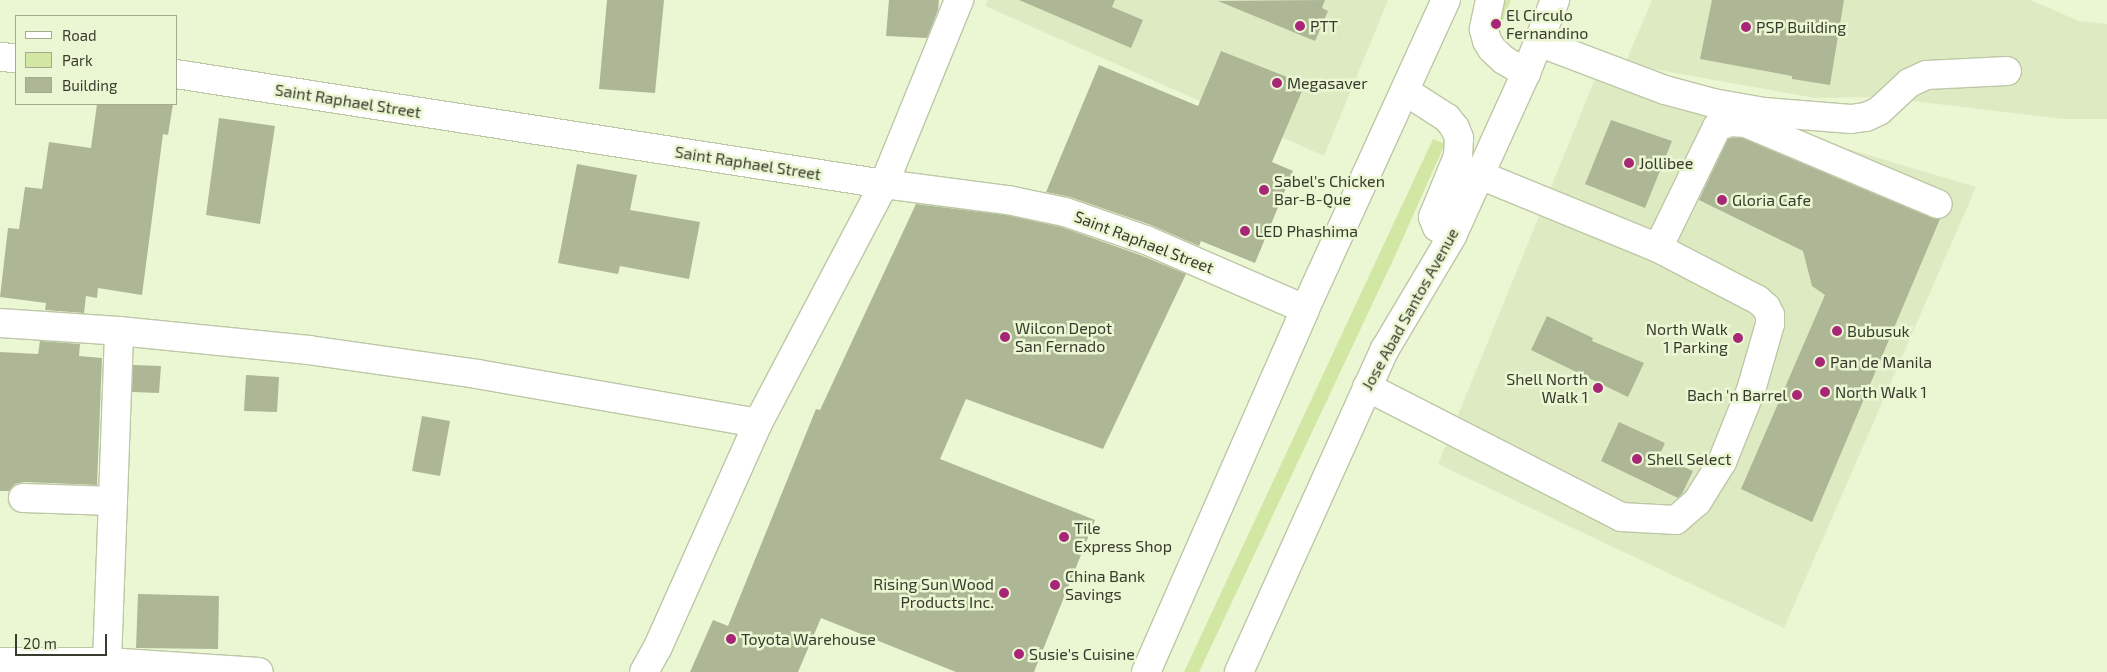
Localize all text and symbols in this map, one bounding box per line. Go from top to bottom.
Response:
place label: El Circulo Fernandino [1506,5,1588,43]
legend [15,15,178,105]
place label: PTT [1310,16,1338,36]
place label: PSP Building [1756,17,1847,37]
marker: El Circulo Fernandino [1490,18,1502,30]
marker: PTT [1294,20,1306,32]
marker: PSP Building [1740,21,1752,33]
text: Road [62,26,97,44]
text: Park [62,51,93,69]
place label: Megasaver [1287,73,1368,93]
text: Building [62,76,117,94]
marker: Megasaver [1271,77,1283,89]
street label: Saint Raphael Street [273,80,423,122]
street label: Saint Raphael Street [673,142,823,184]
place label: Jollibee [1639,153,1693,173]
marker: Jollibee [1623,157,1635,169]
place label: Sabel's Chicken Bar-B-Que [1274,171,1385,209]
marker: Sabel's Chicken Bar-B-Que [1258,184,1270,196]
place label: Gloria Cafe [1732,190,1811,210]
marker: Gloria Cafe [1716,194,1728,206]
street label: Saint Raphael Street [1071,207,1217,277]
place label: LED Phashima [1255,221,1358,241]
street label: Jose Abad Santos Avenue [1357,224,1463,394]
marker: LED Phashima [1239,225,1251,237]
place label: Wilcon Depot San Fernado [1015,318,1112,356]
place label: North Walk 1 Parking [1646,319,1728,357]
place label: Bubusuk [1847,321,1910,341]
marker: Bubusuk [1831,325,1843,337]
marker: Wilcon Depot San Fernado [999,331,1011,343]
marker: North Walk 1 Parking [1732,332,1744,344]
place label: Pan de Manila [1830,352,1932,372]
marker: Pan de Manila [1814,356,1826,368]
place label: Shell North Walk 1 [1506,369,1588,407]
marker: Shell North Walk 1 [1592,382,1604,394]
place label: North Walk 1 [1835,382,1927,402]
place label: Bach 'n Barrel [1687,385,1787,405]
marker: North Walk 1 [1819,386,1831,398]
marker: Bach 'n Barrel [1791,389,1803,401]
place label: Shell Select [1647,449,1732,469]
marker: Shell Select [1631,453,1643,465]
place label: Tile Express Shop [1074,518,1172,556]
marker: Tile Express Shop [1058,531,1070,543]
place label: China Bank Savings [1065,566,1145,604]
place label: Rising Sun Wood Products Inc. [873,574,994,612]
marker: China Bank Savings [1049,579,1061,591]
marker: Rising Sun Wood Products Inc. [998,587,1010,599]
scale bar [18,624,110,656]
place label: Toyota Warehouse [741,629,876,649]
marker: Toyota Warehouse [725,633,737,645]
text: 20 m [23,634,57,652]
place label: Susie's Cuisine [1029,644,1135,664]
marker: Susie's Cuisine [1013,648,1025,660]

